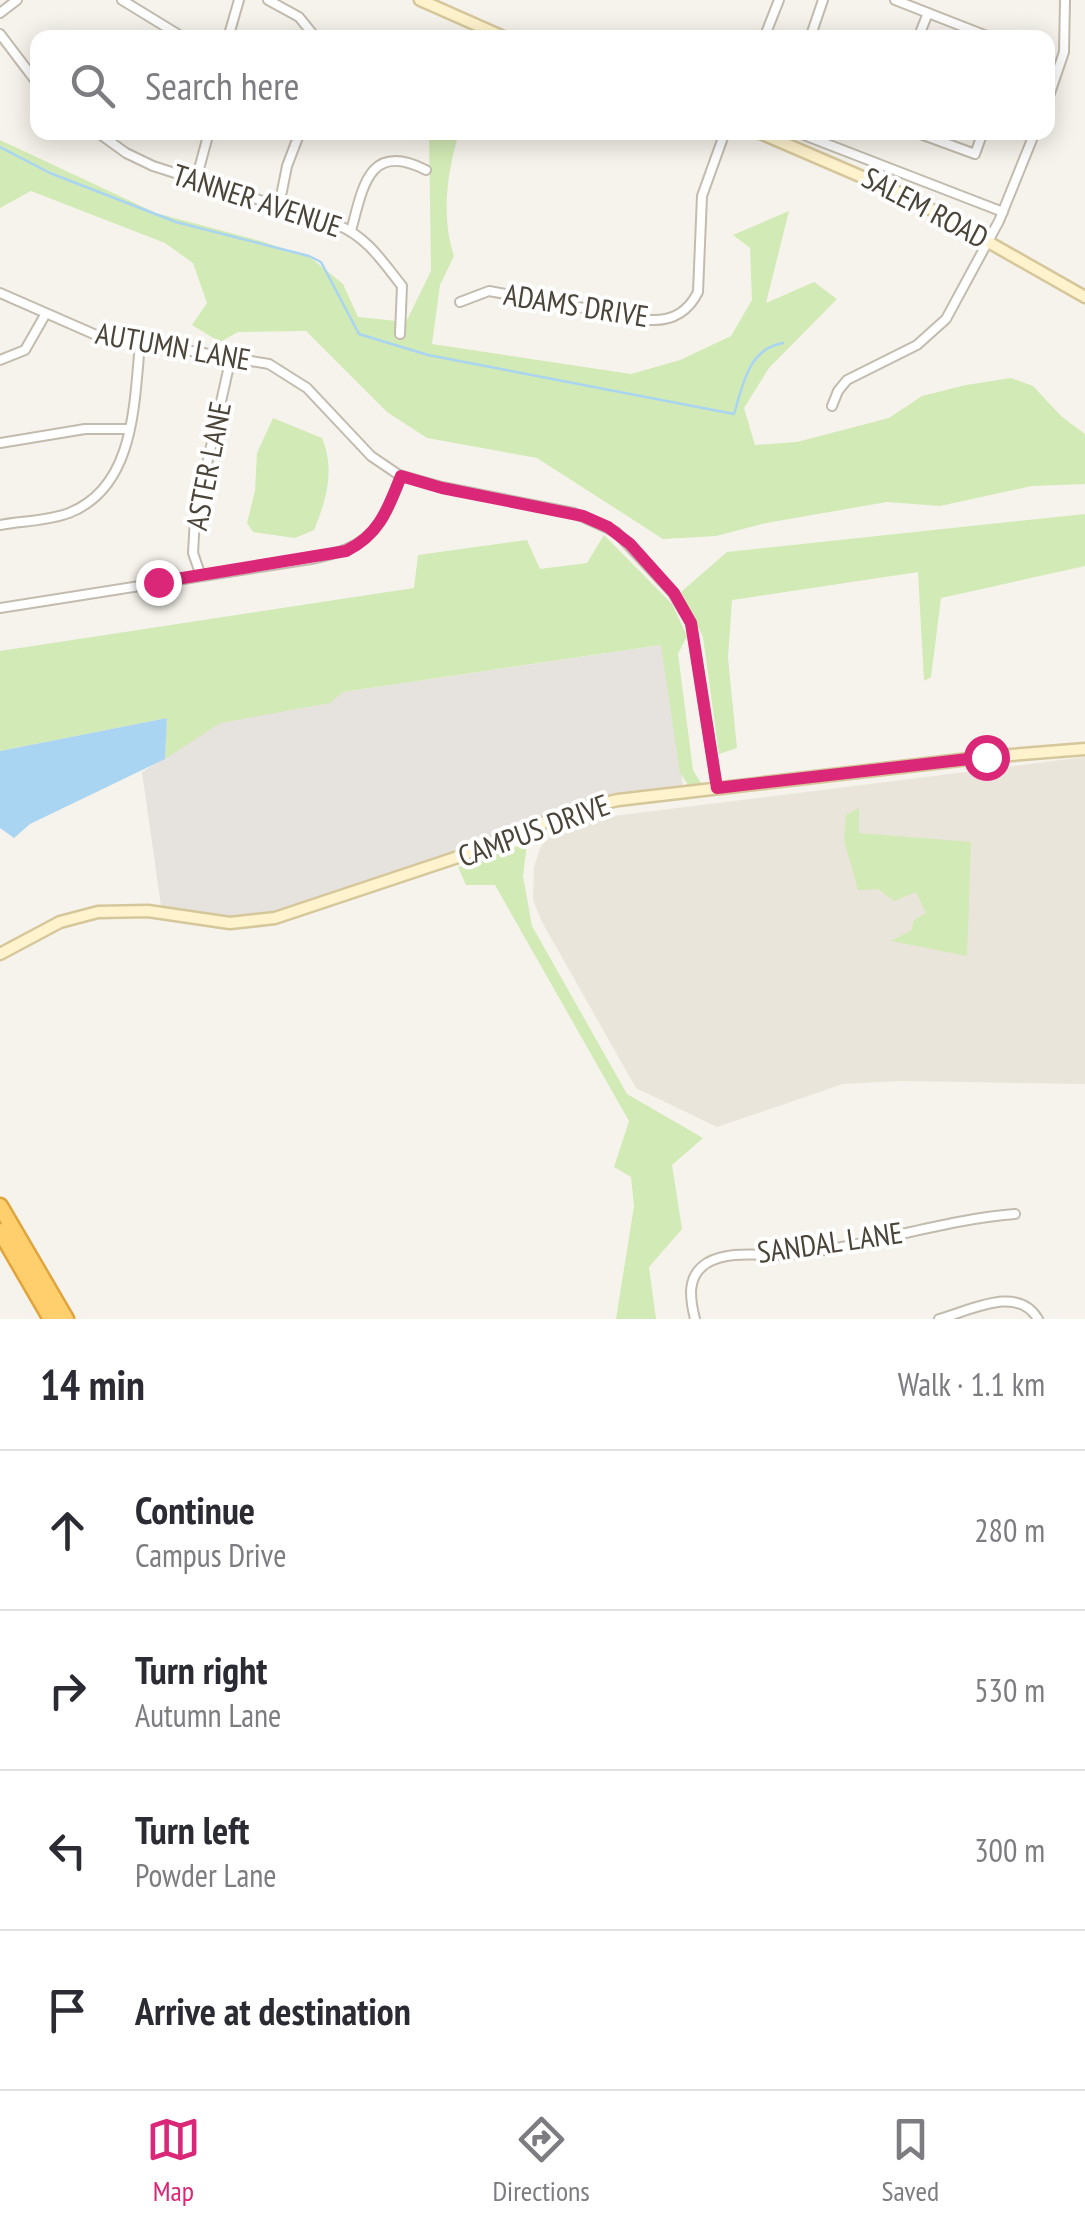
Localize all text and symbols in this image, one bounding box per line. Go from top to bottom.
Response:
search box [30,30,1055,140]
icon: search [65,58,120,113]
text: Search here [145,61,299,110]
street label: TANNER AVENUE [168,154,347,245]
street label: SALEM ROAD [856,157,995,256]
street label: ADAMS DRIVE [501,274,651,335]
street label: AUTUMN LANE [93,313,254,378]
street label: ASTER LANE [176,398,239,533]
route end [136,560,182,606]
route start [964,735,1010,781]
street label: CAMPUS DRIVE [452,784,615,875]
street label: SANDAL LANE [755,1212,905,1271]
text: 14 min [40,1357,145,1412]
text: Walk · 1.1 km [898,1363,1045,1405]
text: Continue [135,1485,255,1534]
icon: ahead [40,1503,95,1558]
text: 280 m [974,1509,1045,1551]
text: Campus Drive [135,1534,286,1576]
text: Turn right [135,1645,267,1694]
icon: right [40,1663,95,1718]
text: 530 m [974,1669,1045,1711]
text: Autumn Lane [135,1694,281,1736]
text: Turn left [135,1805,249,1854]
icon: left [40,1823,95,1878]
text: 300 m [974,1829,1045,1871]
text: Powder Lane [135,1854,276,1896]
icon: arrive [40,1983,95,2038]
text: Arrive at destination [135,1986,411,2035]
tab: Map [146,2112,201,2209]
tab: Directions [492,2112,590,2209]
tab: Saved [881,2112,939,2209]

